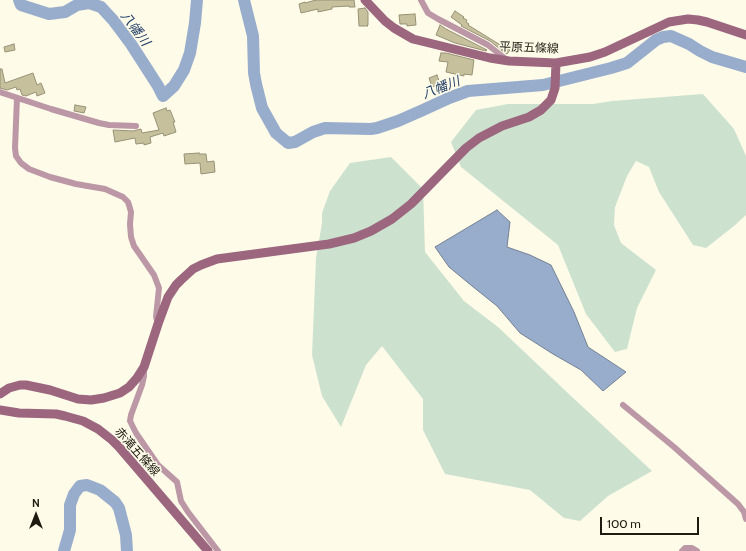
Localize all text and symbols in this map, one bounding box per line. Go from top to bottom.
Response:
water label: 八幡川 [117,9,153,49]
street label: 平原五條線 [499,40,559,56]
water label: 八幡川 [420,74,462,102]
street label: 赤滝五條線 [112,425,162,479]
north arrow [16,495,56,535]
text: N [32,496,40,510]
scale bar [602,509,701,535]
text: 100 m [607,516,641,531]

